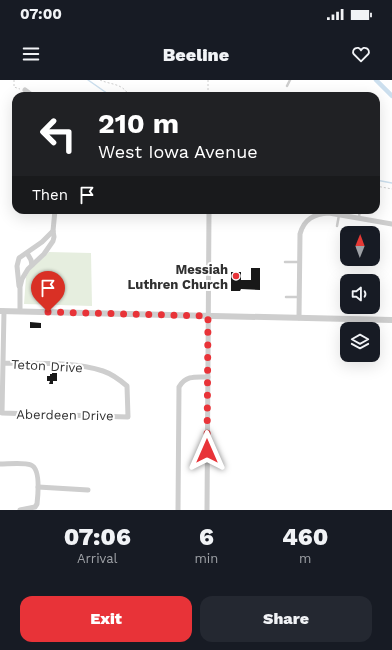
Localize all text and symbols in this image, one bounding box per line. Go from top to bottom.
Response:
text: 07:00 [20,5,62,23]
icon: menu [20,43,42,65]
icon: heart [350,43,372,65]
text: Beeline [163,44,229,65]
text: 210 m [98,107,179,140]
icon: left [32,108,84,160]
text: West Iowa Avenue [98,141,258,162]
icon: arrive [76,184,98,206]
text: Then [32,186,68,204]
north arrow [340,226,380,266]
map controls [340,226,380,362]
place label: Messiah Luthren Church [128,262,228,292]
pin [31,271,65,312]
marker: Messiah Luthren Church [231,271,241,281]
button: sound [340,274,380,314]
icon: arrive [37,277,59,299]
button: layers [340,322,380,362]
street label: Teton Drive [11,357,83,375]
street label: Aberdeen Drive [16,407,114,423]
position arrow [186,430,228,472]
text: 07:06 [64,523,131,551]
text: 6 [199,523,214,551]
text: 460 [282,523,328,551]
text: Arrival [77,551,118,566]
text: min [194,551,218,566]
text: m [299,551,311,566]
button: Exit [20,596,192,642]
button: Share [200,596,372,642]

